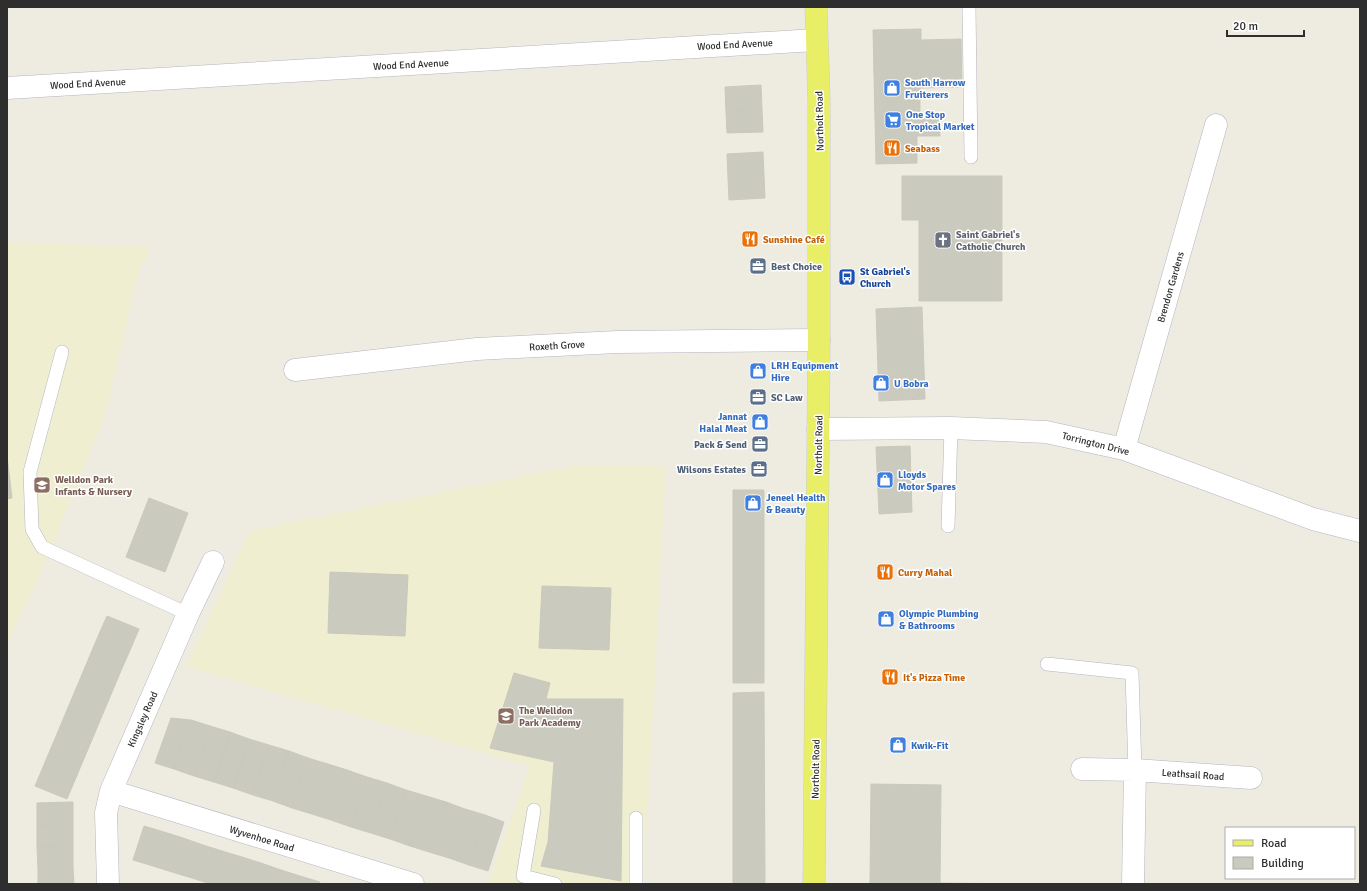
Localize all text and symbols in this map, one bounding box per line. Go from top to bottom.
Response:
scale bar [1227,12,1304,38]
text: 20 m [1233,19,1258,34]
street label: Wood End Avenue [697,37,773,53]
street label: Wood End Avenue [373,57,449,73]
street label: Wood End Avenue [50,76,126,92]
place label: South Harrow Fruiterers [905,77,966,101]
shop icon: South Harrow Fruiterers [882,78,902,98]
street label: Northolt Road [813,91,827,151]
place label: One Stop Tropical Market [906,109,975,133]
supermarket icon: One Stop Tropical Market [883,110,903,130]
restaurant icon: Seabass [882,138,902,158]
place label: Seabass [905,143,941,155]
restaurant icon: Sunshine Café [740,229,760,249]
place label: Saint Gabriel's Catholic Church [956,229,1026,253]
church icon: Saint Gabriel's Catholic Church [933,230,953,250]
place label: Sunshine Café [763,234,825,246]
street label: Brendon Gardens [1155,250,1187,324]
office icon: Best Choice [748,256,768,276]
place label: Best Choice [771,261,822,273]
place label: St Gabriel's Church [860,266,911,290]
bus stop icon: St Gabriel's Church [837,267,857,287]
street label: Roxeth Grove [529,339,585,353]
place label: LRH Equipment Hire [771,360,839,384]
shop icon: LRH Equipment Hire [748,361,768,381]
shop icon: U Bobra [871,373,891,393]
place label: U Bobra [894,378,929,390]
office icon: SC Law [748,387,768,407]
place label: SC Law [771,392,803,404]
place label: Jannat Halal Meat [699,411,747,435]
shop icon: Jannat Halal Meat [750,412,770,432]
street label: Northolt Road [812,415,826,475]
street label: Torrington Drive [1061,430,1131,458]
office icon: Pack & Send [750,434,770,454]
place label: Pack & Send [694,439,748,451]
office icon: Wilsons Estates [749,459,769,479]
place label: Wilsons Estates [677,464,747,476]
place label: Lloyds Motor Spares [898,469,956,493]
shop icon: Lloyds Motor Spares [875,470,895,490]
place label: Welldon Park Infants & Nursery [55,474,132,498]
school or university icon: Welldon Park Infants & Nursery [32,475,52,495]
place label: Jeneel Health & Beauty [766,492,826,516]
shop icon: Jeneel Health & Beauty [743,493,763,513]
restaurant icon: Curry Mahal [875,562,895,582]
place label: Curry Mahal [898,567,952,579]
place label: Olympic Plumbing & Bathrooms [899,608,979,632]
shop icon: Olympic Plumbing & Bathrooms [876,609,896,629]
restaurant icon: It's Pizza Time [880,667,900,687]
place label: It's Pizza Time [903,672,965,684]
street label: Kingsley Road [125,690,161,749]
place label: The Welldon Park Academy [519,705,581,729]
school or university icon: The Welldon Park Academy [496,706,516,726]
shop icon: Kwik-Fit [888,735,908,755]
street label: Northolt Road [809,739,823,799]
place label: Kwik-Fit [911,740,949,752]
street label: Leathsail Road [1161,767,1225,783]
street label: Wyvenhoe Road [228,823,296,855]
legend [1225,827,1355,879]
text: Road [1261,836,1287,851]
text: Building [1261,856,1304,871]

